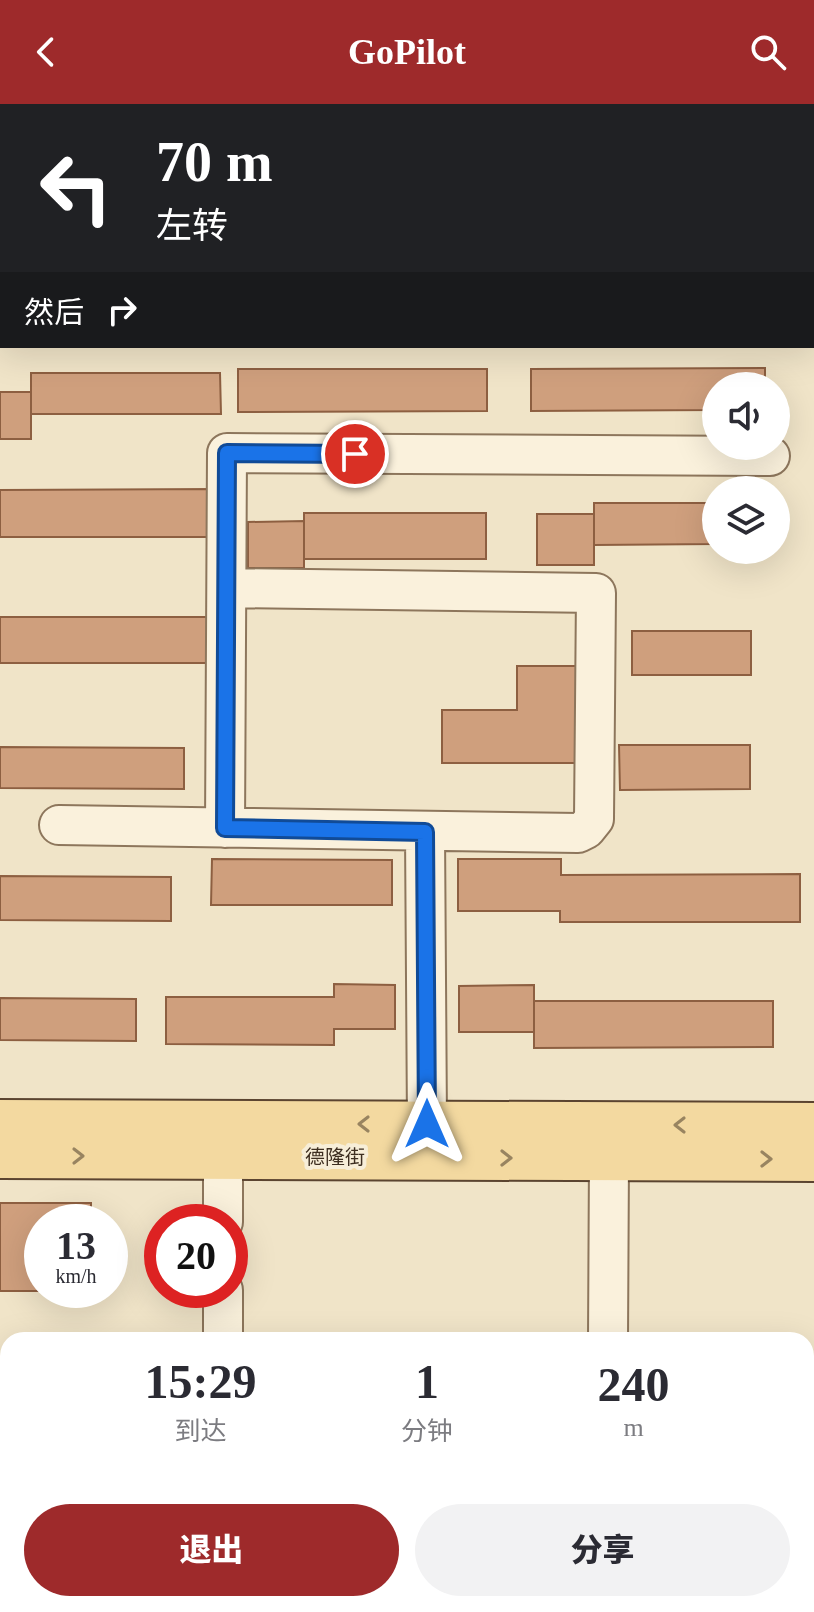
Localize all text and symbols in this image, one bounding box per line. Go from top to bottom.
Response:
icon: back [24,30,68,74]
icon: search [746,30,790,74]
text: GoPilot [348,32,466,72]
text: 70 m [156,131,273,193]
icon: left [24,136,128,240]
text: 左转 [156,206,228,246]
icon: right [100,288,144,332]
text: 然后 [24,296,84,329]
map controls [702,372,790,564]
button: sound [702,372,790,460]
pin [321,420,389,488]
icon: arrive [333,432,377,476]
button: layers [702,476,790,564]
position arrow [385,1082,469,1166]
one-way arrow [357,1115,370,1133]
one-way arrow [673,1116,686,1134]
street label: 德隆街 [305,1146,365,1168]
one-way arrow [72,1147,85,1165]
one-way arrow [500,1149,513,1167]
one-way arrow [760,1150,773,1168]
speed limit sign: 20 [144,1204,248,1308]
text: 13 [56,1223,96,1268]
text: km/h [55,1265,97,1287]
text: 15:29 [145,1355,256,1408]
text: 1 [415,1355,439,1408]
text: 240 [598,1358,670,1411]
text: m [623,1413,644,1442]
text: 到达 [174,1417,227,1446]
text: 分钟 [401,1417,453,1446]
button: 退出 [24,1504,399,1596]
button: 分享 [415,1504,790,1596]

